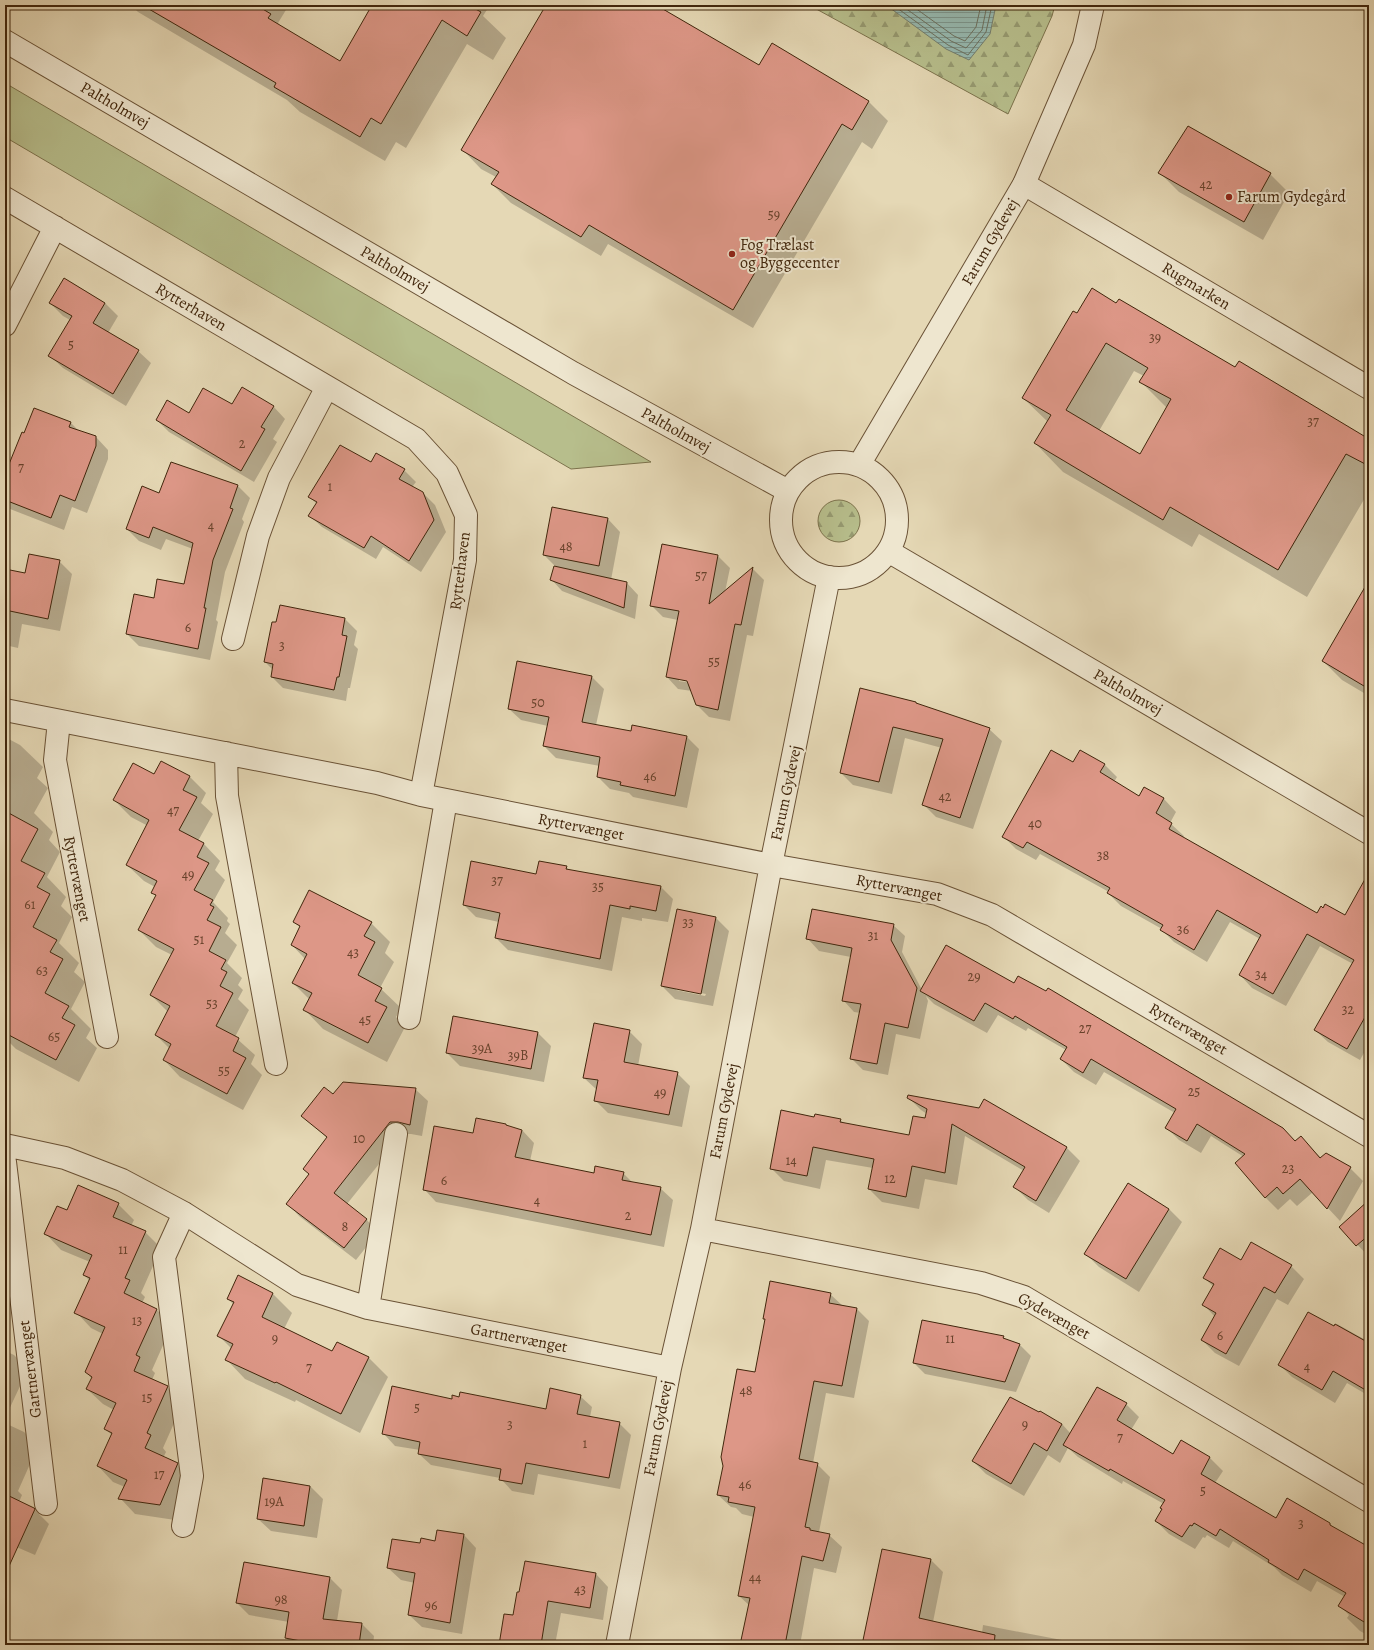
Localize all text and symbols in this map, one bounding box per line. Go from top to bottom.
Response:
street label: Paltholmvej [76,76,154,134]
house number: 42 [1200,175,1213,194]
place label: Farum Gydegård [1237,186,1346,208]
marker: Farum Gydegård [1224,192,1234,202]
street label: Farum Gydevej [956,194,1024,290]
house number: 59 [768,205,780,224]
place label: Fog Trælast og Byggecenter [740,234,840,274]
street label: Paltholmvej [356,240,434,298]
marker: Fog Trælast og Byggecenter [727,249,737,259]
street label: Rugmarken [1158,257,1235,315]
street label: Rytterhaven [151,278,231,336]
house number: 39 [1149,328,1161,347]
house number: 5 [68,335,74,354]
street label: Paltholmvej [637,402,715,458]
house number: 37 [1307,412,1319,431]
house number: 2 [239,434,246,453]
house number: 7 [18,458,24,477]
house number: 1 [328,477,333,496]
house number: 4 [208,516,214,535]
street label: Rytterhaven [444,530,476,612]
house number: 48 [559,537,573,556]
house number: 57 [695,566,707,585]
house number: 6 [185,618,191,637]
house number: 3 [279,636,285,655]
house number: 55 [708,652,720,671]
street label: Paltholmvej [1089,663,1167,721]
house number: 50 [531,693,545,712]
street label: Farum Gydevej [765,743,807,843]
house number: 46 [644,767,656,786]
house number: 42 [939,787,952,806]
house number: 47 [167,801,179,820]
street label: Ryttervænget [536,808,626,846]
house number: 40 [1028,814,1042,833]
street label: Ryttervænget [58,834,96,924]
house number: 38 [1097,846,1110,865]
house number: 49 [182,865,194,884]
street label: Ryttervænget [854,869,944,907]
house number: 37 [491,871,503,890]
house number: 35 [592,877,604,896]
house number: 61 [24,895,36,914]
house number: 33 [682,913,694,932]
house number: 36 [1177,920,1189,939]
house number: 31 [868,926,879,945]
house number: 51 [194,930,205,949]
house number: 43 [347,943,359,962]
house number: 63 [36,961,48,980]
house number: 34 [1255,965,1267,984]
house number: 29 [967,967,981,986]
house number: 53 [206,994,218,1013]
street label: Ryttervænget [1145,998,1231,1060]
house number: 32 [1342,1000,1355,1019]
house number: 45 [359,1010,371,1029]
house number: 27 [1079,1019,1091,1038]
house number: 65 [48,1027,60,1046]
house number: 39A [472,1039,493,1058]
house number: 39B [508,1046,528,1065]
house number: 55 [218,1061,230,1080]
street label: Farum Gydevej [704,1061,744,1161]
house number: 25 [1188,1082,1200,1101]
house number: 49 [654,1083,666,1102]
house number: 10 [353,1129,365,1148]
house number: 14 [785,1151,797,1170]
house number: 23 [1282,1159,1294,1178]
house number: 12 [884,1169,896,1188]
house number: 6 [441,1171,447,1190]
house number: 4 [534,1191,540,1210]
house number: 2 [625,1206,632,1225]
house number: 8 [342,1217,349,1236]
house number: 11 [118,1240,128,1259]
street label: Gydevænget [1014,1287,1094,1345]
house number: 13 [132,1311,142,1330]
street label: Gartnervænget [469,1318,569,1358]
street label: Gartnervænget [13,1319,47,1419]
house number: 6 [1217,1326,1223,1345]
house number: 9 [272,1329,278,1348]
house number: 11 [945,1329,955,1348]
house number: 4 [1304,1357,1310,1376]
house number: 7 [306,1358,312,1377]
street label: Farum Gydevej [638,1378,678,1478]
house number: 48 [739,1381,753,1400]
house number: 15 [142,1388,152,1407]
house number: 5 [414,1398,420,1417]
house number: 3 [507,1415,513,1434]
house number: 9 [1022,1415,1028,1434]
house number: 7 [1117,1428,1123,1447]
house number: 1 [583,1434,588,1453]
house number: 17 [154,1465,164,1484]
house number: 46 [739,1475,751,1494]
house number: 5 [1200,1481,1206,1500]
house number: 19A [264,1492,284,1511]
house number: 3 [1298,1514,1304,1533]
house number: 44 [749,1568,761,1587]
house number: 43 [574,1580,586,1599]
house number: 98 [274,1590,288,1609]
house number: 96 [425,1596,437,1615]

